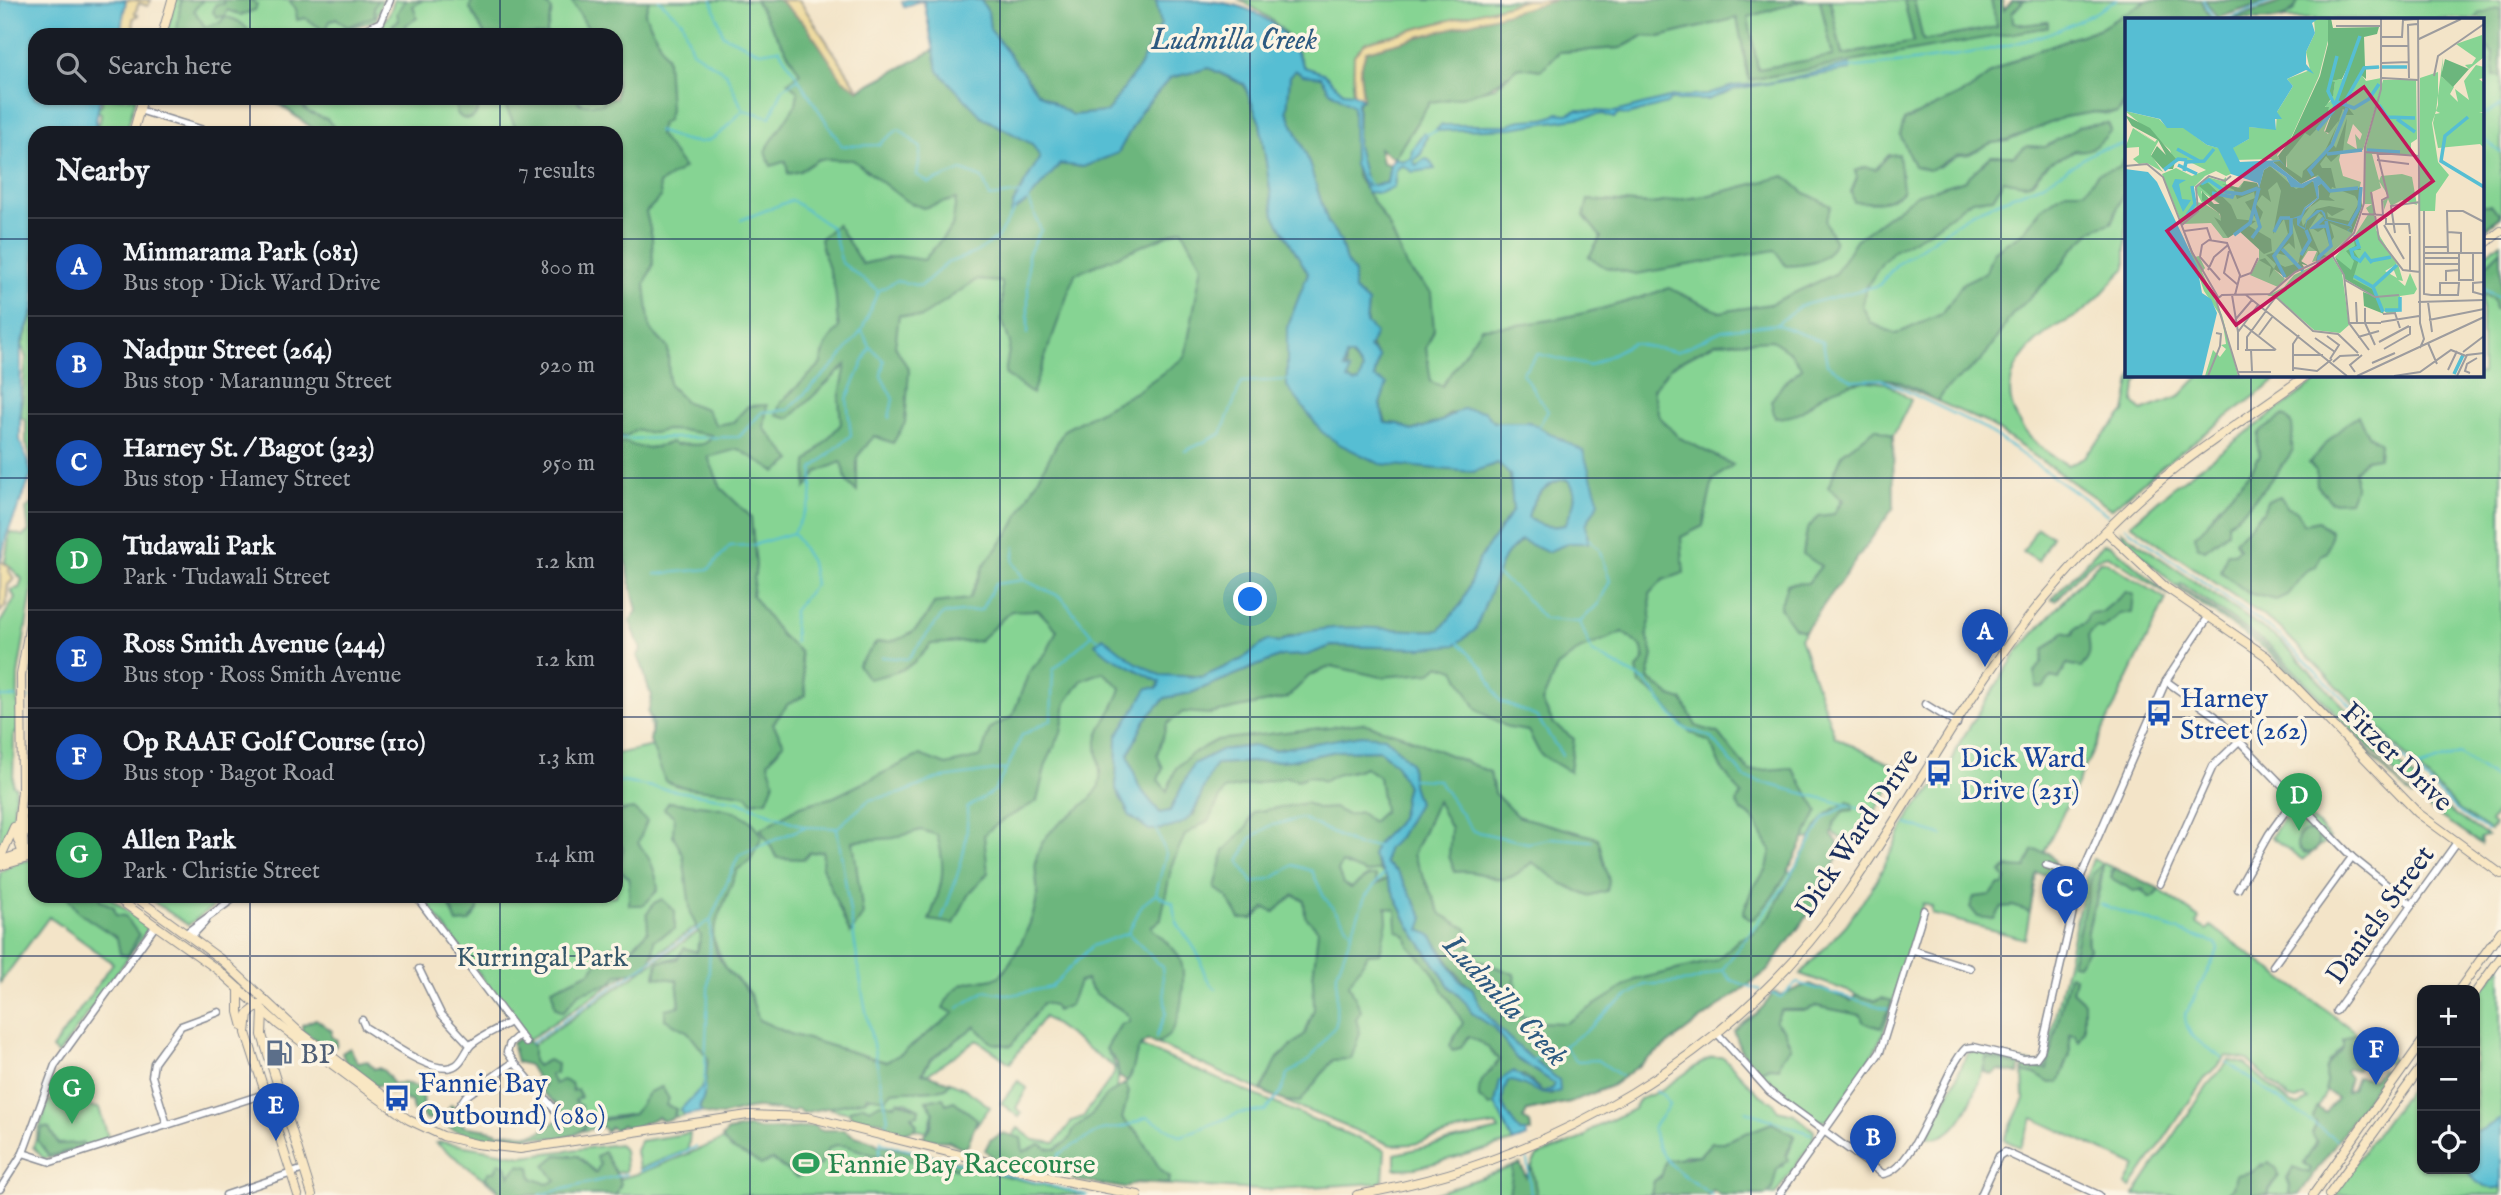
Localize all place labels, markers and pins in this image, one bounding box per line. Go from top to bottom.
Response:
pin: A [1962,609,2008,667]
place label: Harney Street (262) [2180,682,2308,749]
bus stop icon: Harney Street (262) [2144,698,2174,728]
place label: Dick Ward Drive (231) [1960,742,2085,809]
bus stop icon: Dick Ward Drive (231) [1924,758,1954,788]
pin: D [2276,773,2322,831]
pin: C [2042,866,2088,924]
pin: F [2353,1027,2399,1085]
fuel station icon: BP [264,1038,294,1068]
place label: BP [300,1038,335,1073]
pin: G [49,1066,95,1124]
place label: Fannie Bay Outbound) (080) [418,1067,606,1134]
pin: E [253,1083,299,1141]
bus stop icon: Fannie Bay Outbound) (080) [382,1083,412,1113]
pin: B [1850,1115,1896,1173]
sports icon: Fannie Bay Racecourse [791,1148,821,1178]
place label: Fannie Bay Racecourse [827,1148,1096,1183]

